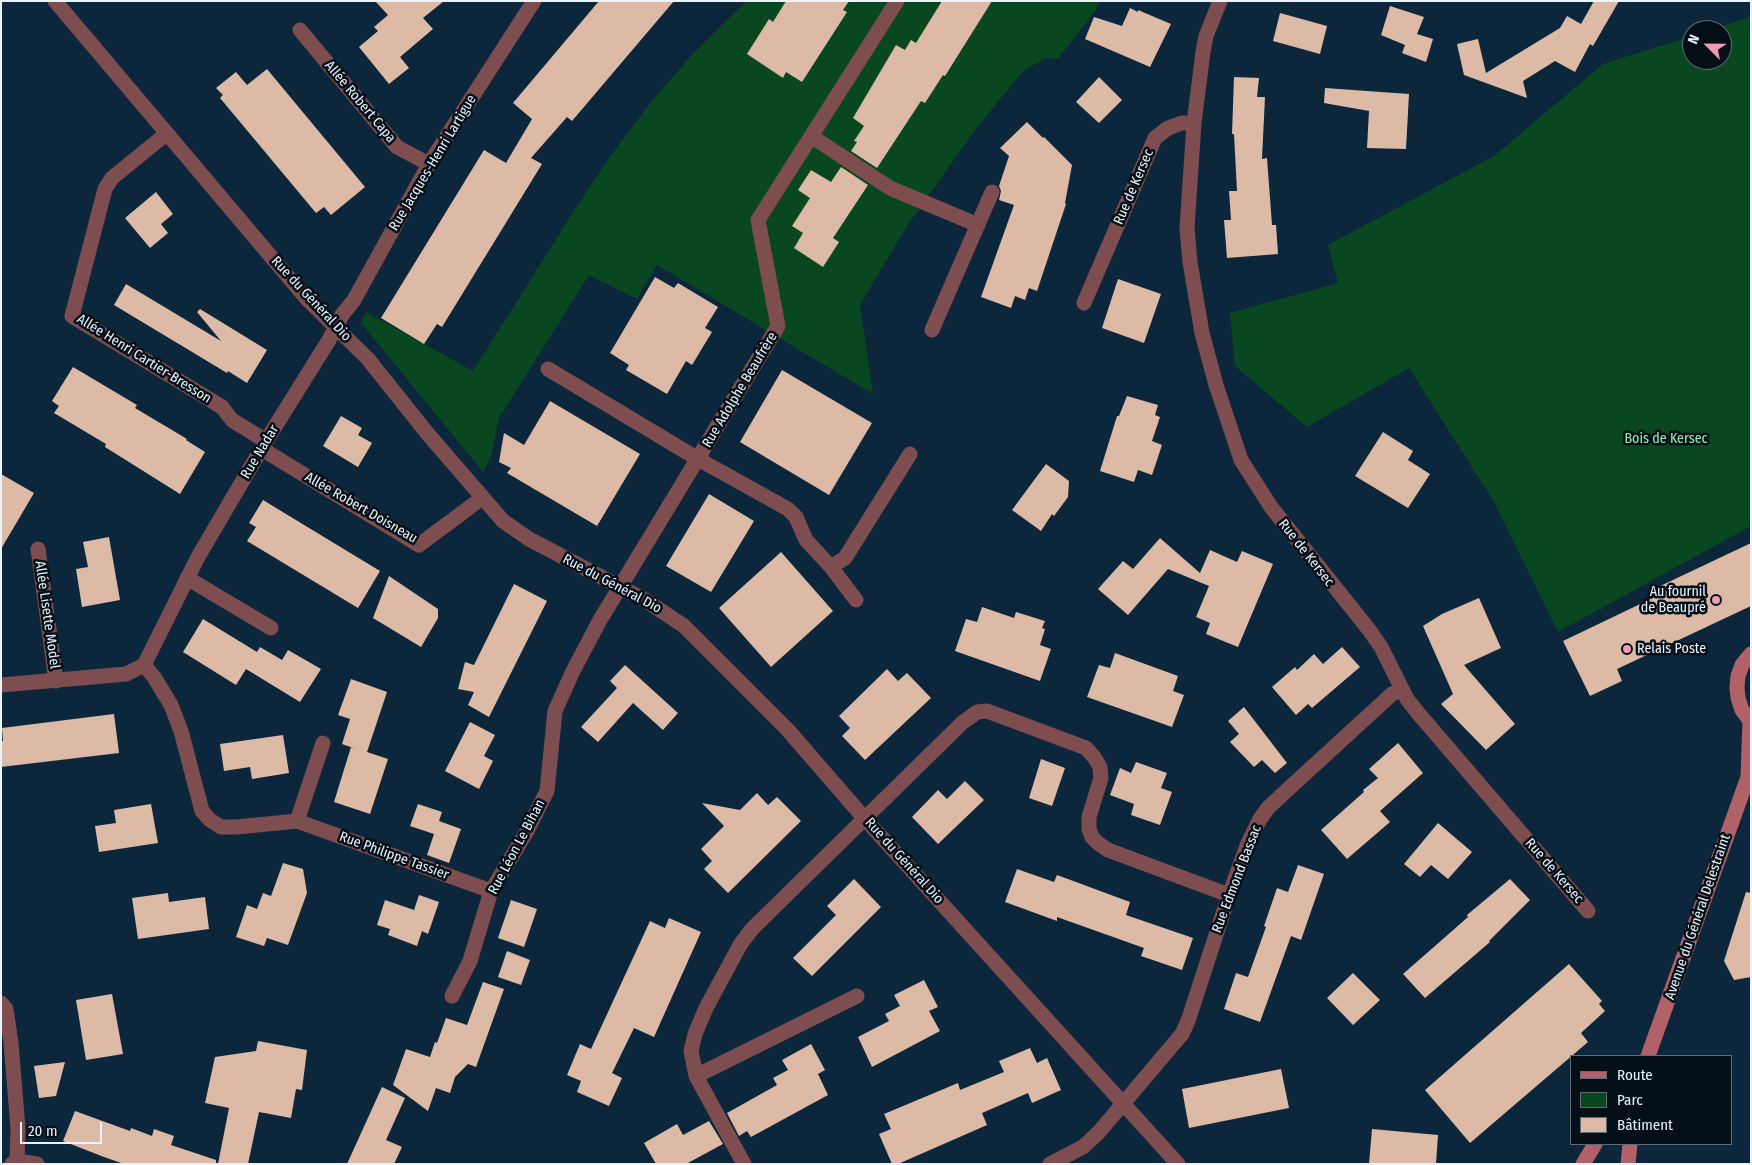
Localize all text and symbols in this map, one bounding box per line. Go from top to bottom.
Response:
north arrow [1682,20,1732,70]
text: N [1684,32,1703,47]
street label: Allée Robert Capa [321,58,399,146]
street label: Rue Jacques-Henri Lartigue [386,92,480,234]
street label: Rue de Kersec [1111,147,1157,227]
street label: Rue du Général Dio [267,253,355,345]
street label: Allée Henri Cartier-Bresson [74,311,214,407]
street label: Rue Adolphe Beaufrère [699,329,781,451]
street label: Rue Nadar [237,422,283,482]
park label: Bois de Kersec [1624,431,1708,447]
street label: Allée Robert Doisneau [302,469,420,547]
street label: Rue de Kersec [1275,516,1337,590]
street label: Rue du Général Dio [560,551,664,617]
street label: Allée Lisette Model [31,560,63,670]
place label: Au fournil de Beaupré [1641,584,1706,616]
marker: Au fournil de Beaupré [1710,594,1722,606]
place label: Relais Poste [1637,641,1706,657]
marker: Relais Poste [1621,643,1633,655]
street label: Rue Léon Le Bihan [485,797,549,897]
street label: Rue du Général Dio [861,815,947,907]
street label: Rue Edmond Bassac [1209,823,1265,935]
street label: Rue Philippe Tassier [337,828,451,884]
street label: Avenue du Général Delestraint [1662,832,1734,1002]
street label: Rue de Kersec [1521,835,1587,907]
legend [1570,1055,1732,1145]
text: Route [1617,1066,1653,1084]
text: Parc [1617,1091,1643,1109]
scale bar [22,1112,105,1144]
text: Bâtiment [1617,1116,1673,1134]
text: 20 m [28,1122,58,1140]

